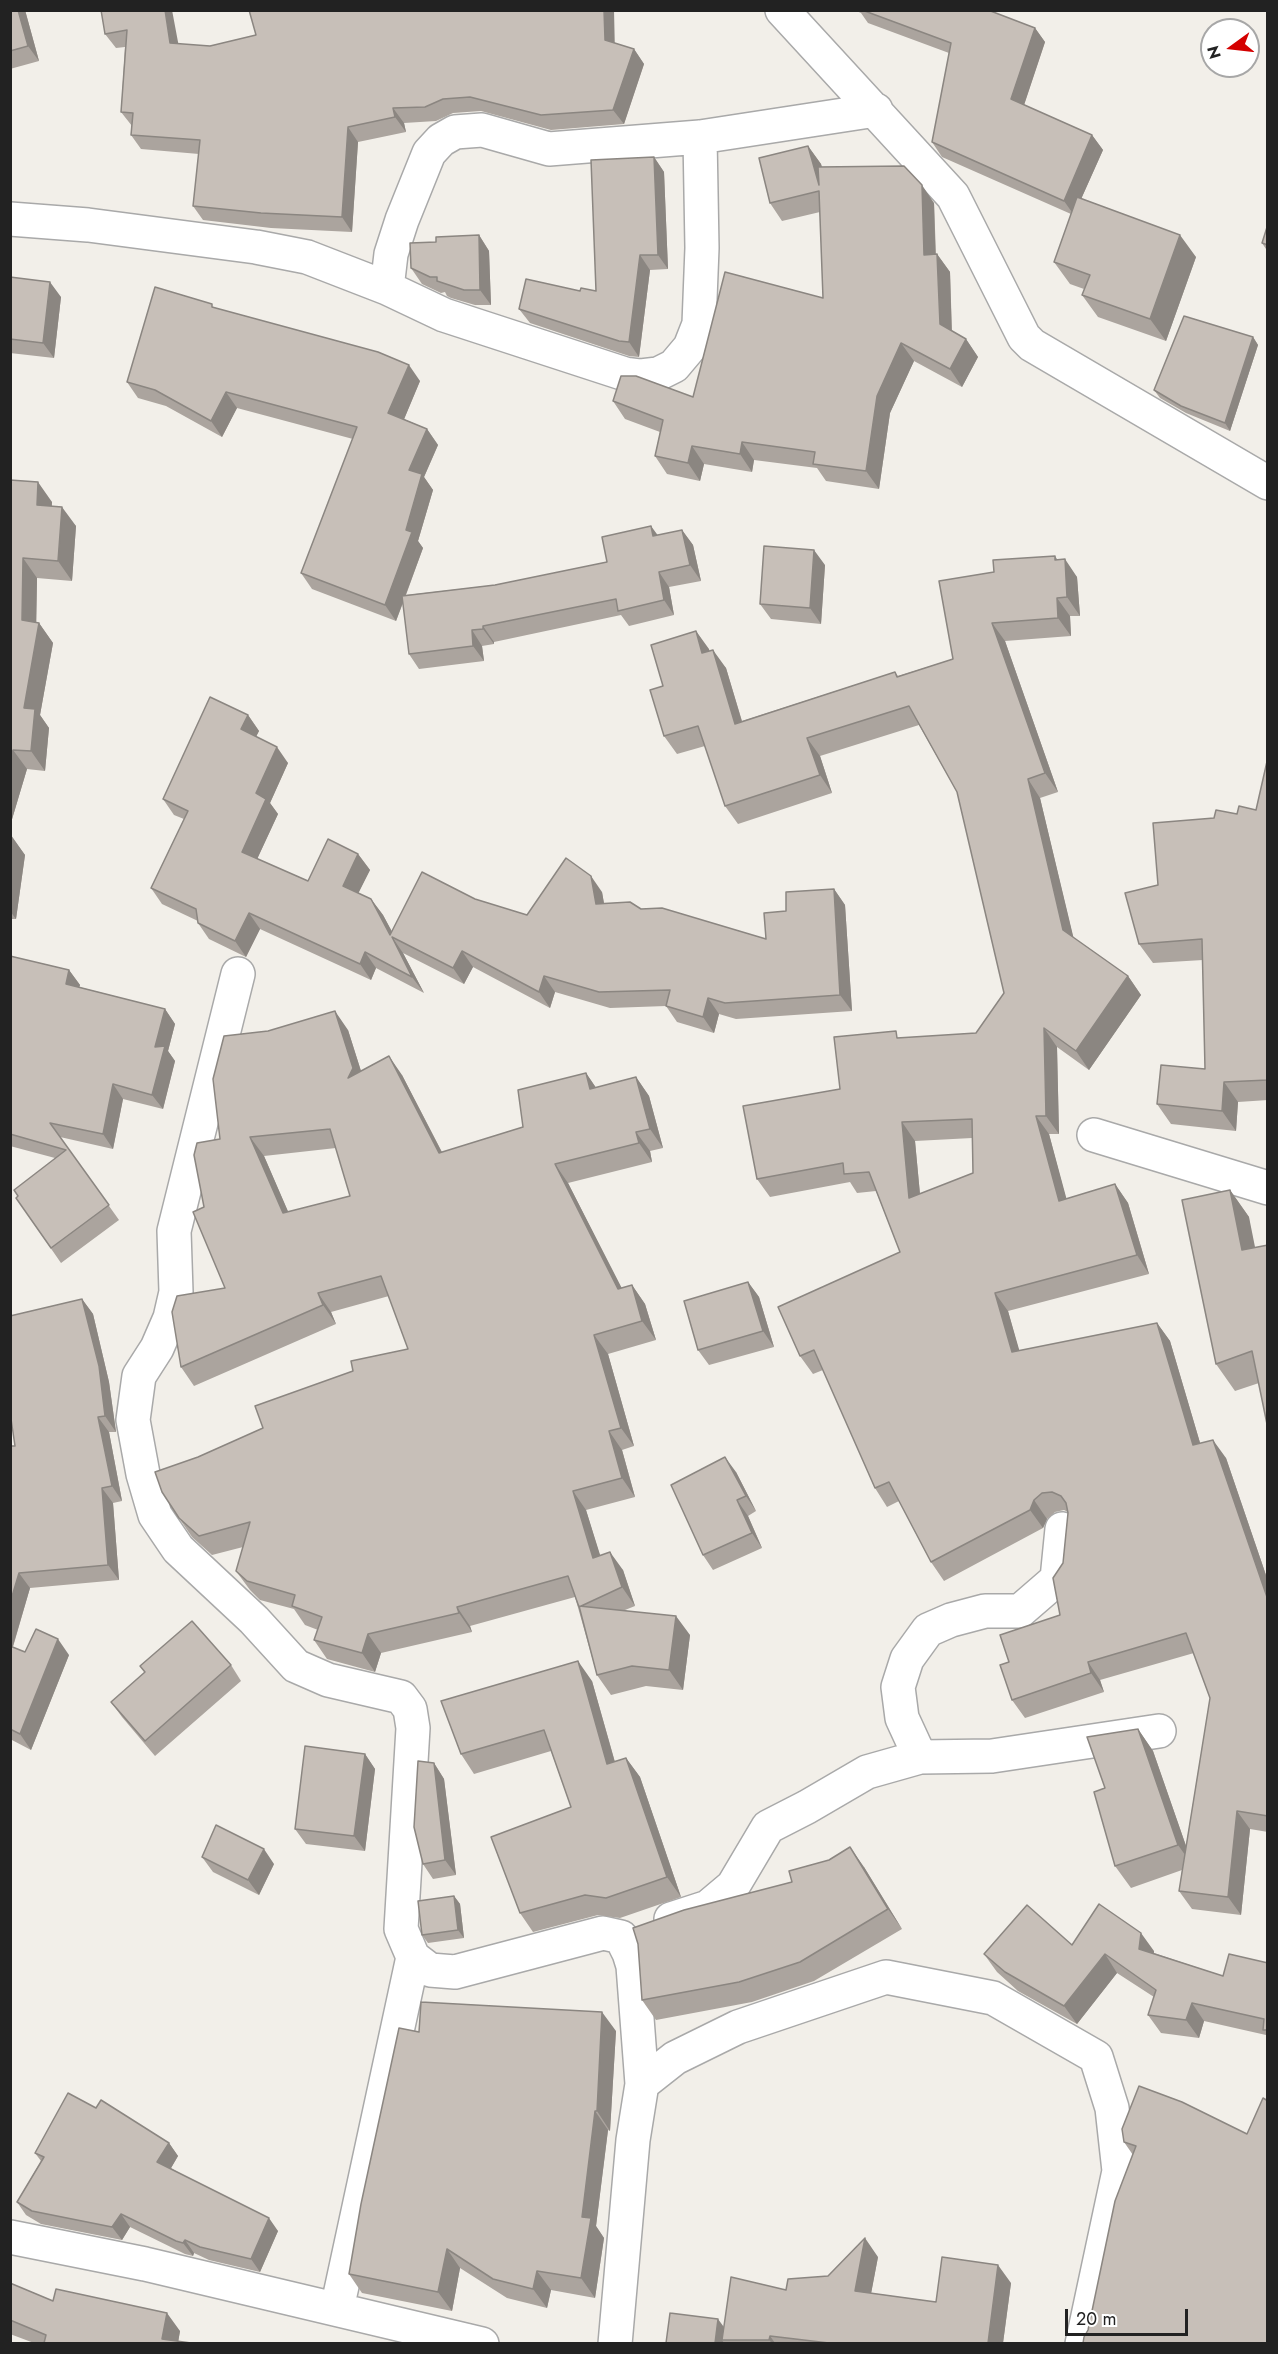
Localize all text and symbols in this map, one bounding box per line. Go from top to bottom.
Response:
north arrow [1200,18,1260,78]
text: N [1201,43,1227,61]
scale bar [1068,2297,1191,2335]
text: 20 m [1076,2306,1116,2332]

